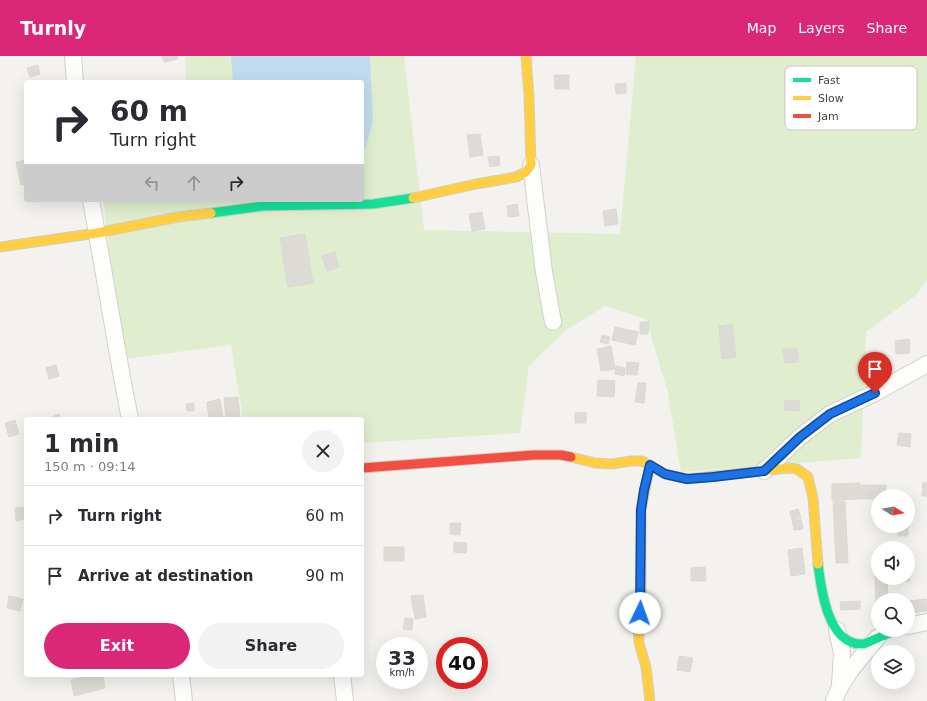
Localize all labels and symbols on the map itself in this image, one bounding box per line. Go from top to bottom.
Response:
legend [785,66,917,130]
text: Fast [818,74,841,87]
text: Slow [818,92,844,105]
text: Jam [817,110,839,123]
pin [858,352,892,393]
north arrow [871,489,915,533]
position arrow [619,592,661,634]
speed limit sign: 40 [436,637,488,689]

